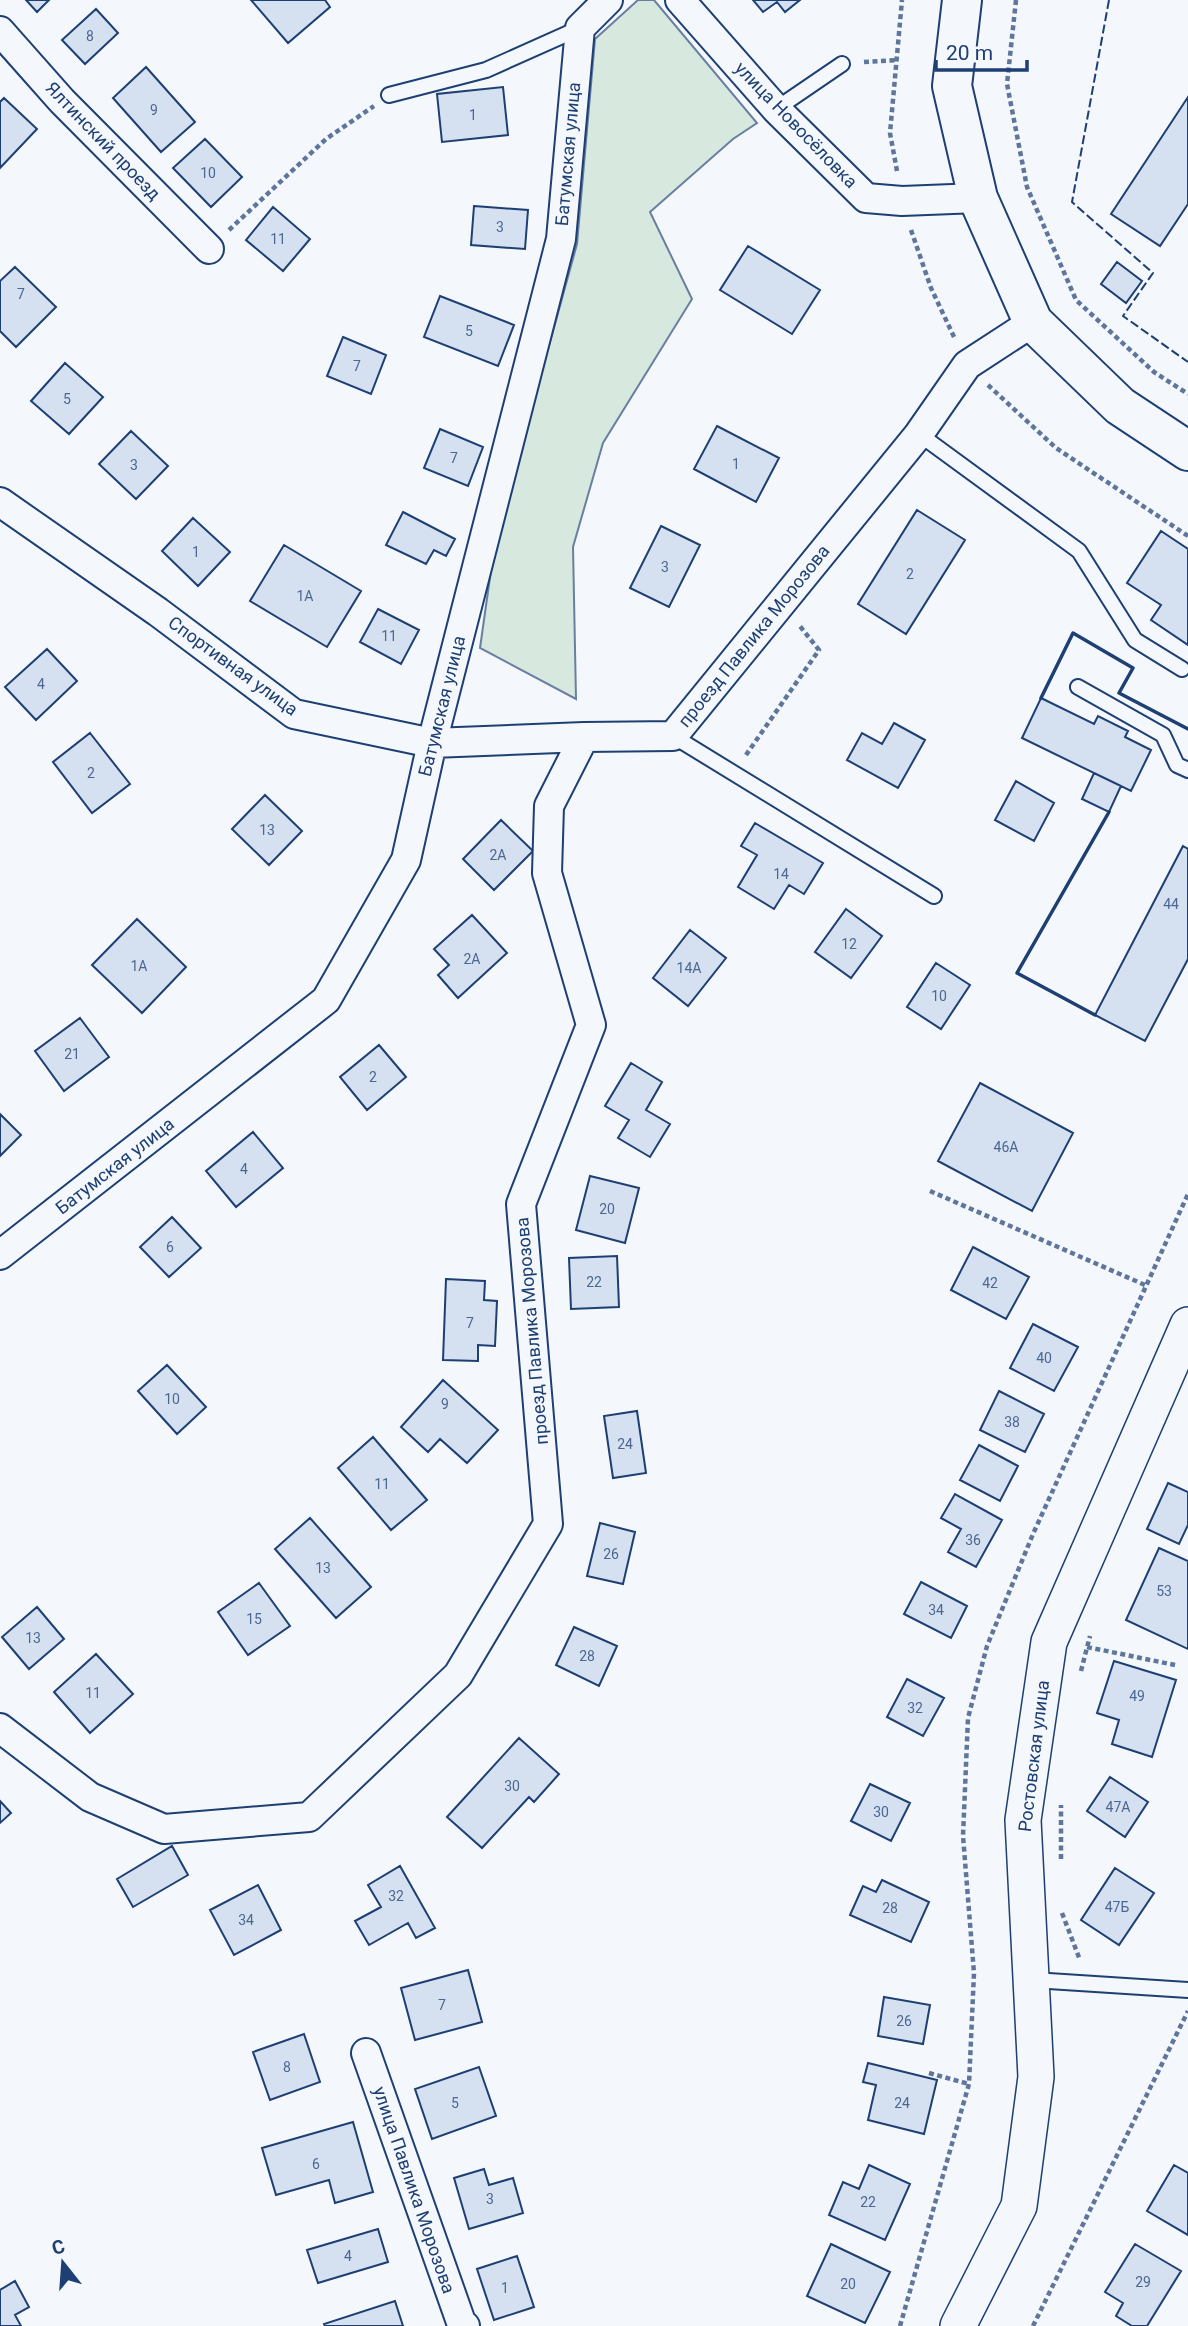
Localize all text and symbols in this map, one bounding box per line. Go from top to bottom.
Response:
house number: 8 [86,28,94,44]
scale bar [936,28,1027,72]
text: 20 m [946,41,993,65]
street label: улица Новосёловка [731,57,862,192]
street label: Ялтинский проезд [42,77,165,204]
street label: Батумская улица [551,81,584,227]
house number: 9 [150,102,158,118]
house number: 1 [469,107,477,123]
house number: 10 [200,165,216,181]
house number: 3 [496,219,504,235]
house number: 11 [270,231,286,247]
house number: 7 [17,286,25,302]
house number: 5 [465,323,473,339]
house number: 7 [353,358,361,374]
house number: 5 [63,391,71,407]
house number: 7 [450,450,458,466]
house number: 1 [732,456,740,472]
house number: 3 [130,457,138,473]
street label: проезд Павлика Морозова [674,540,834,731]
house number: 1 [192,544,200,560]
house number: 3 [661,559,669,575]
house number: 2 [906,566,914,582]
house number: 1А [296,588,314,604]
street label: Спортивная улица [164,612,302,720]
house number: 11 [381,628,397,644]
street label: Батумская улица [414,633,469,778]
house number: 4 [37,676,45,692]
house number: 2 [87,765,95,781]
house number: 13 [259,822,275,838]
house number: 2А [489,847,507,863]
house number: 14 [773,866,789,882]
house number: 44 [1163,896,1179,912]
house number: 12 [841,936,857,952]
house number: 2А [463,951,481,967]
house number: 1А [130,958,148,974]
house number: 14А [677,960,701,976]
house number: 10 [931,988,947,1004]
house number: 21 [64,1046,80,1062]
house number: 2 [369,1069,377,1085]
street label: Батумская улица [51,1113,178,1218]
house number: 46А [994,1139,1018,1155]
house number: 4 [240,1161,248,1177]
house number: 20 [599,1201,615,1217]
street label: проезд Павлика Морозова [511,1216,552,1446]
house number: 6 [166,1239,174,1255]
house number: 22 [586,1274,602,1290]
house number: 42 [982,1275,998,1291]
house number: 7 [466,1315,474,1331]
house number: 40 [1036,1350,1052,1366]
house number: 10 [164,1391,180,1407]
house number: 9 [441,1396,449,1412]
house number: 38 [1004,1414,1020,1430]
house number: 24 [617,1436,633,1452]
house number: 11 [374,1476,390,1492]
house number: 36 [965,1532,981,1548]
house number: 26 [603,1546,619,1562]
house number: 13 [315,1560,331,1576]
house number: 53 [1156,1583,1172,1599]
house number: 34 [928,1602,944,1618]
house number: 15 [246,1611,262,1627]
house number: 13 [25,1630,41,1646]
house number: 28 [579,1648,595,1664]
street label: Ростовская улица [1014,1679,1053,1833]
house number: 11 [85,1685,101,1701]
house number: 49 [1129,1688,1145,1704]
house number: 32 [907,1700,923,1716]
house number: 30 [504,1778,520,1794]
house number: 47А [1106,1799,1130,1815]
house number: 30 [873,1804,889,1820]
house number: 32 [388,1888,404,1904]
house number: 47Б [1105,1899,1129,1915]
house number: 28 [882,1900,898,1916]
house number: 34 [238,1912,254,1928]
house number: 7 [438,1997,446,2013]
house number: 26 [896,2013,912,2029]
house number: 8 [283,2059,291,2075]
street label: улица Павлика Морозова [369,2084,460,2296]
house number: 5 [451,2095,459,2111]
house number: 24 [894,2095,910,2111]
house number: 6 [312,2156,320,2172]
house number: 3 [486,2191,494,2207]
house number: 22 [860,2194,876,2210]
north arrow [28,2228,98,2298]
text: С [49,2234,67,2260]
house number: 4 [344,2248,352,2264]
house number: 29 [1135,2274,1151,2290]
house number: 20 [840,2276,856,2292]
house number: 1 [501,2280,509,2296]

